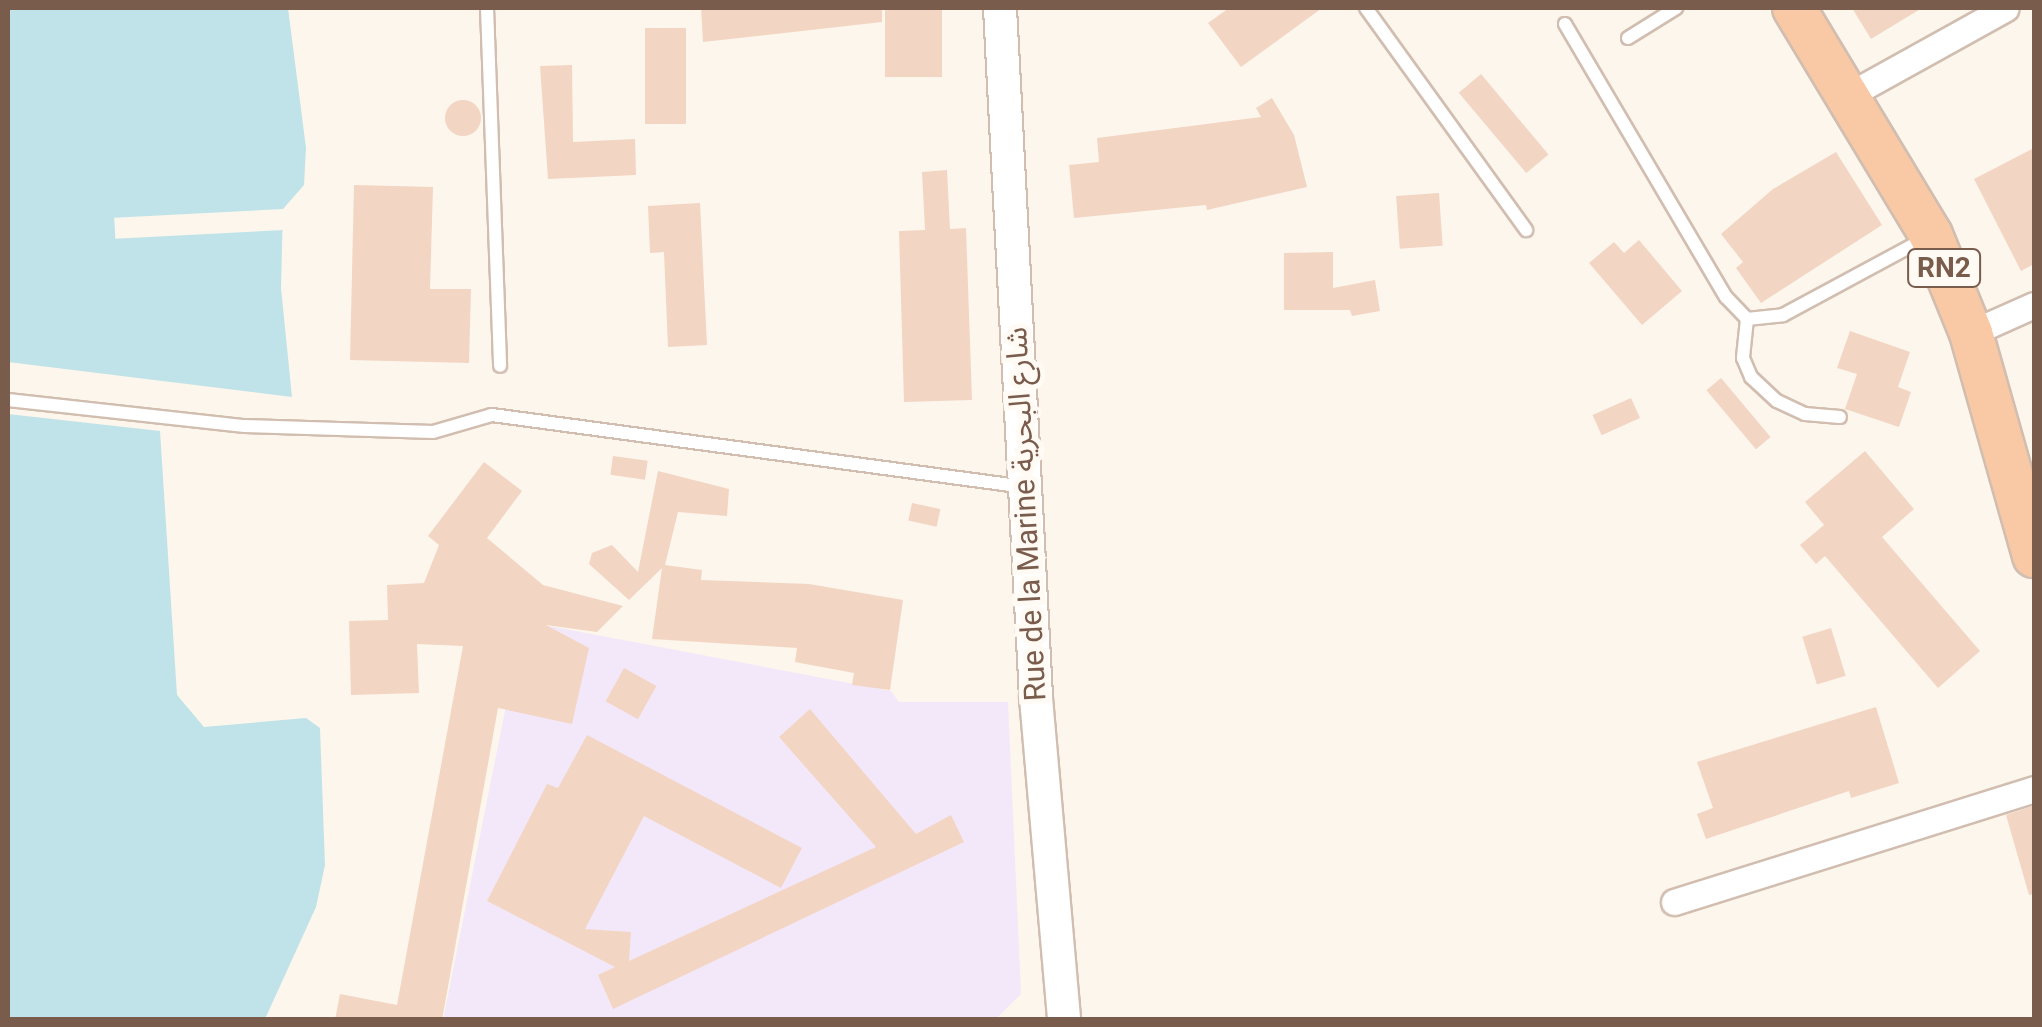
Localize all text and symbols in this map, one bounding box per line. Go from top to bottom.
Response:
road number: RN2 [1906,245,1982,291]
street label: Rue de la Marine شارع البحرية [998,326,1054,702]

